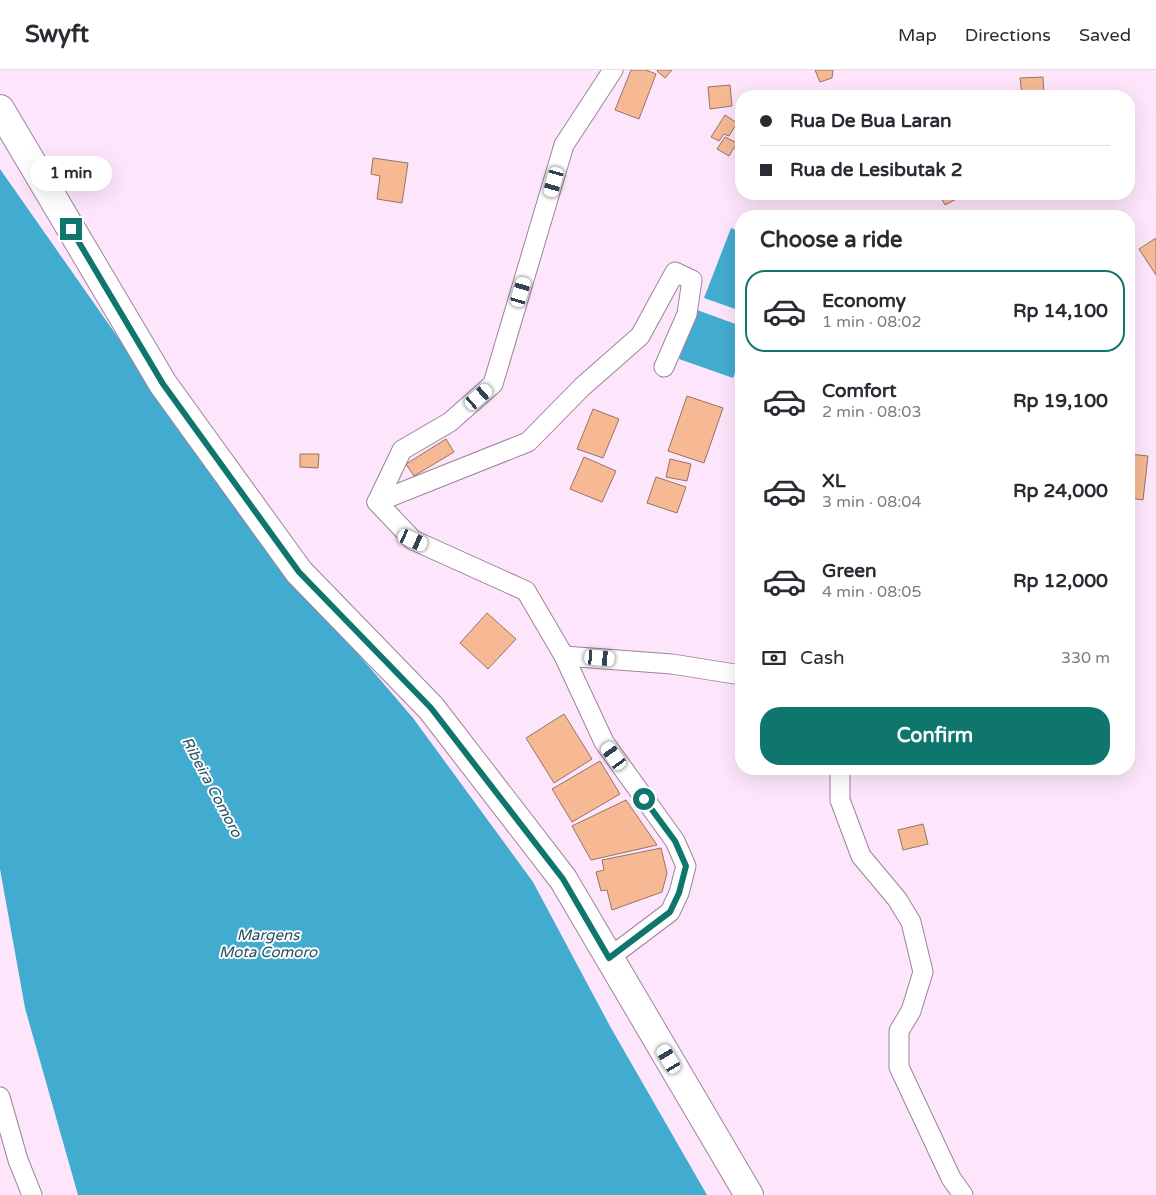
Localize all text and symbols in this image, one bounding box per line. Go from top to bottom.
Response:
text: Swyft [25,20,89,49]
text: Map [898,24,937,46]
text: Directions [965,24,1051,46]
text: Saved [1079,24,1131,46]
text: Rua De Bua Laran [790,110,952,132]
callout: 1 min [30,156,112,192]
text: Rua de Lesibutak 2 [790,159,963,181]
text: 1 min [50,163,92,183]
car [542,166,565,198]
route end [60,218,82,240]
text: Choose a ride [760,227,903,253]
car [509,275,532,309]
icon: car [762,289,807,334]
text: Economy [822,290,906,312]
text: Rp 14,100 [1013,300,1108,322]
text: 1 min · 08:02 [822,312,921,332]
icon: car [762,379,807,424]
text: Comfort [822,380,896,402]
car [462,381,495,413]
text: Rp 19,100 [1013,390,1108,412]
text: 2 min · 08:03 [822,402,921,422]
icon: car [762,469,807,514]
text: XL [822,470,846,492]
text: Rp 24,000 [1013,480,1108,502]
text: 3 min · 08:04 [822,492,921,512]
car [396,527,429,553]
icon: car [762,559,807,604]
text: Green [822,560,876,582]
text: Rp 12,000 [1013,570,1108,592]
text: 4 min · 08:05 [822,582,921,602]
icon: cash [760,644,788,672]
text: Cash [800,647,845,669]
text: 330 m [1061,648,1110,668]
car [584,649,615,667]
button: Confirm [760,707,1110,765]
water label: Ribeira Comoro [178,734,246,841]
car [599,739,628,773]
route start [633,788,655,810]
water label: Margens Mota Comoro [219,926,318,961]
car [654,1042,683,1076]

